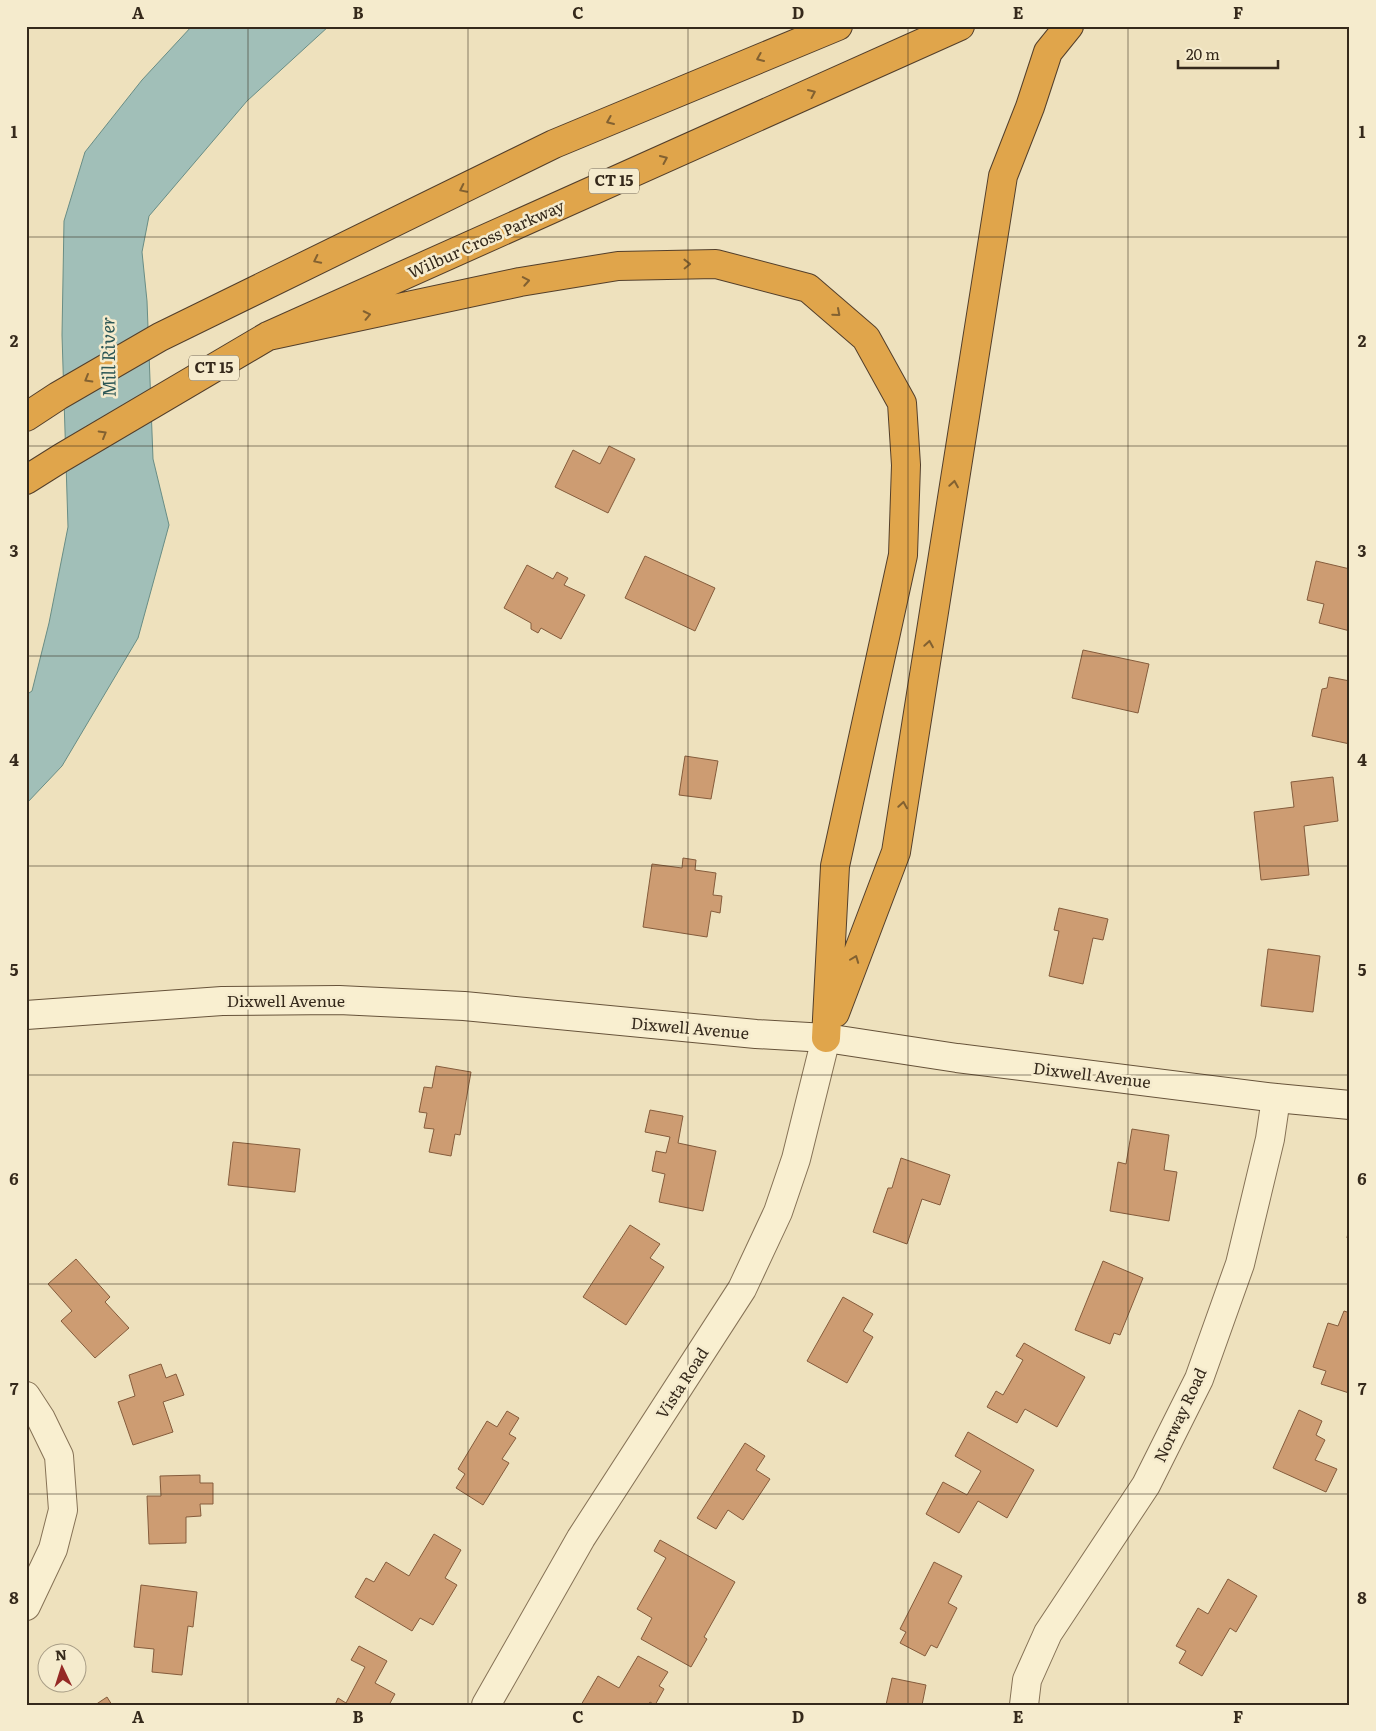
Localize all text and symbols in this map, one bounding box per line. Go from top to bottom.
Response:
text: A [132,0,144,24]
text: B [352,0,364,24]
text: C [572,0,584,24]
text: D [792,0,804,24]
text: E [1013,0,1024,24]
text: F [1233,0,1243,24]
scale bar [1178,38,1278,70]
text: 20 m [1186,42,1220,65]
one-way arrow [756,52,765,63]
one-way arrow [807,88,816,99]
one-way arrow [606,114,615,125]
text: 1 [11,119,18,143]
text: 1 [1359,119,1366,143]
one-way arrow [659,155,668,165]
road number: CT 15 [589,168,639,194]
one-way arrow [459,183,468,193]
street label: Wilbur Cross Parkway [403,192,568,283]
one-way arrow [313,254,322,264]
one-way arrow [683,259,691,270]
one-way arrow [521,276,530,286]
one-way arrow [831,308,840,317]
one-way arrow [362,310,371,321]
water label: Mill River [93,317,122,397]
text: 2 [10,328,19,352]
text: 2 [1358,328,1367,352]
road number: CT 15 [189,356,239,380]
one-way arrow [84,372,93,382]
one-way arrow [97,430,106,440]
one-way arrow [948,480,959,488]
text: 3 [10,538,19,562]
text: 3 [1358,538,1367,562]
one-way arrow [923,640,933,649]
text: 4 [9,747,19,771]
text: 4 [1357,747,1367,771]
one-way arrow [898,801,908,809]
one-way arrow [849,956,859,964]
text: 5 [10,957,19,981]
text: 5 [1358,957,1367,981]
street label: Dixwell Avenue [227,988,345,1012]
street label: Dixwell Avenue [630,1010,750,1044]
street label: Dixwell Avenue [1032,1055,1152,1093]
text: 6 [9,1166,19,1190]
text: 6 [1357,1166,1367,1190]
street label: Vista Road [649,1342,713,1423]
street label: Norway Road [1147,1363,1212,1466]
text: 7 [10,1376,19,1400]
text: 7 [1358,1376,1367,1400]
text: 8 [9,1585,19,1609]
text: 8 [1357,1585,1367,1609]
north arrow [38,1644,88,1694]
text: N [54,1644,68,1664]
text: A [132,1704,144,1728]
text: B [352,1704,364,1728]
text: C [572,1704,584,1728]
text: D [792,1704,804,1728]
text: E [1013,1704,1024,1728]
text: F [1233,1704,1243,1728]

